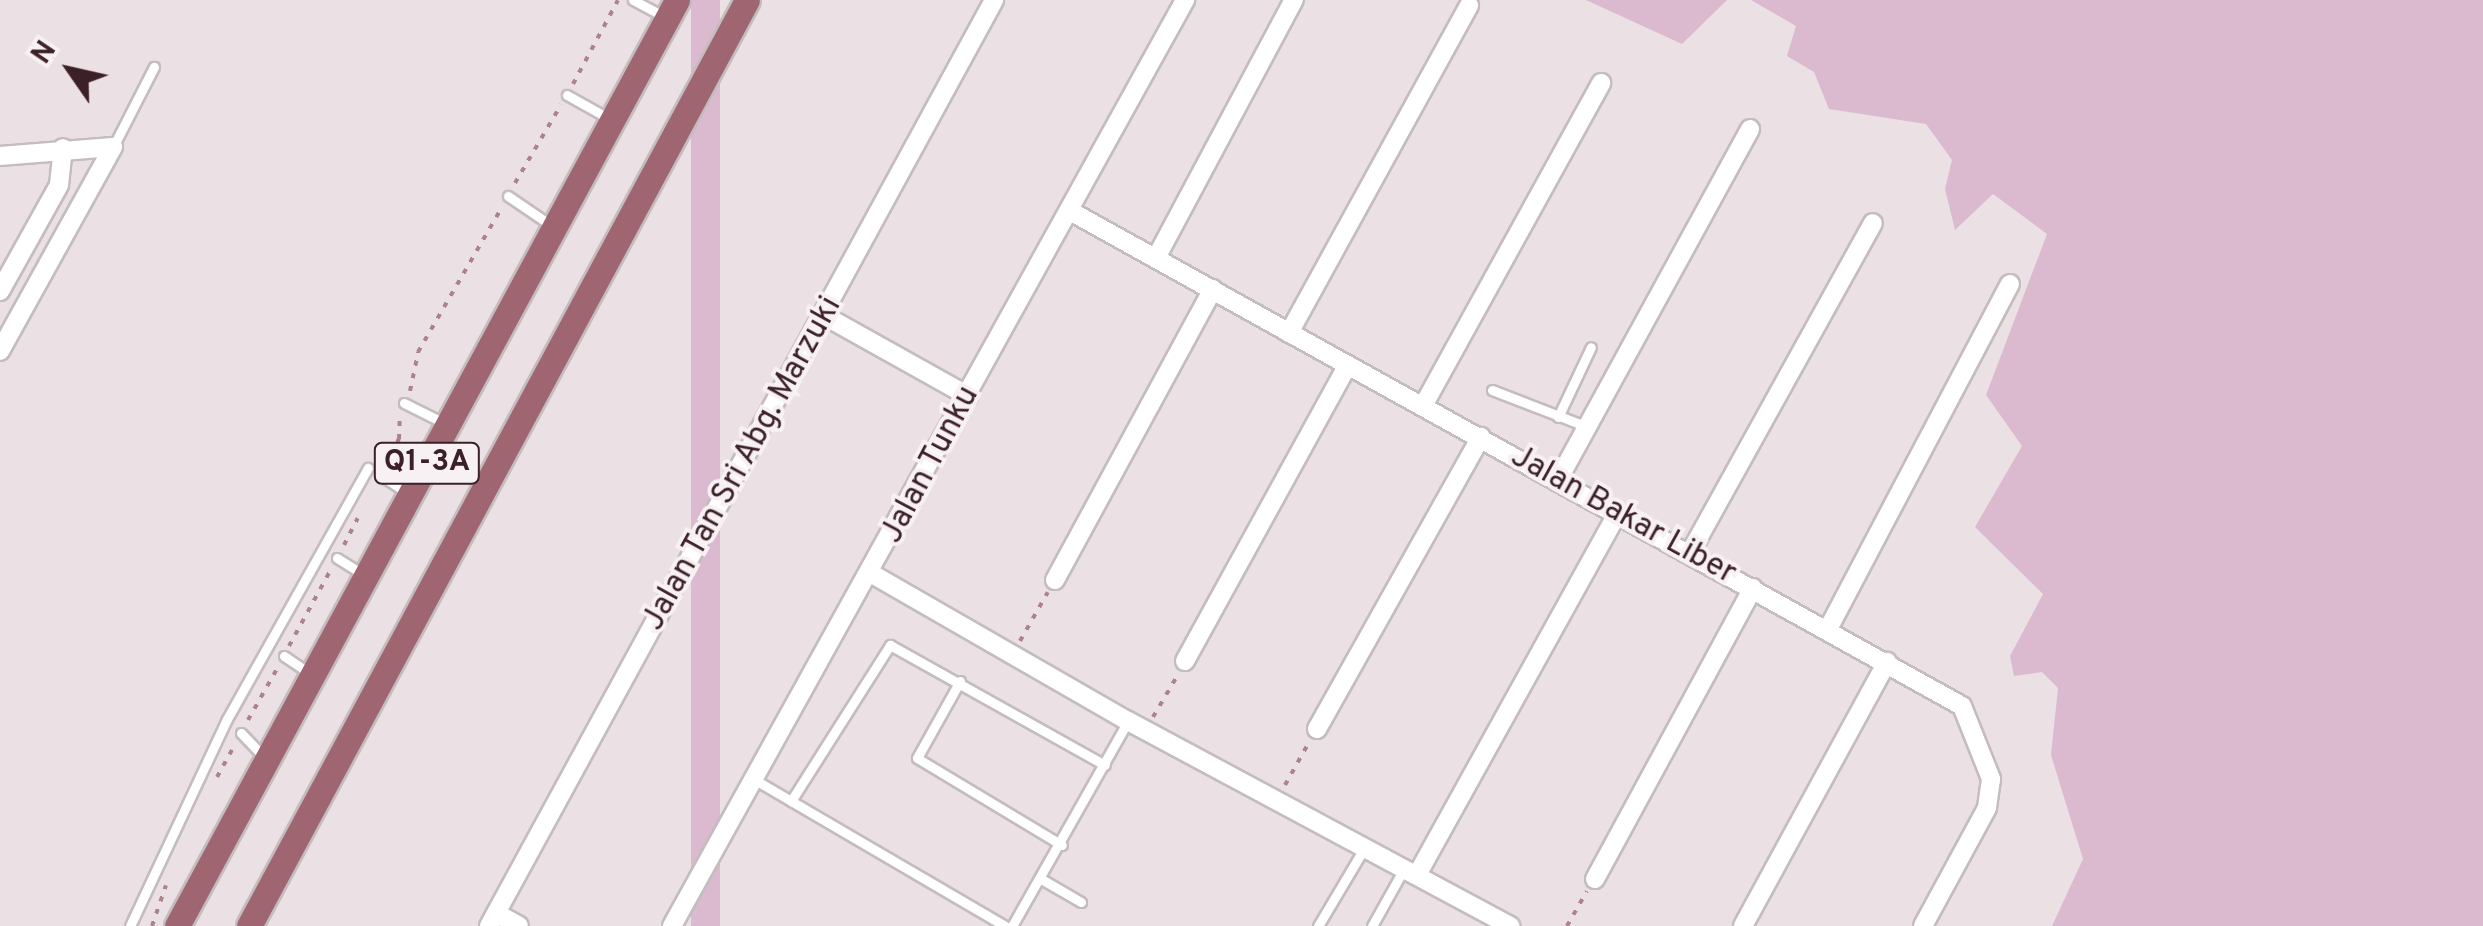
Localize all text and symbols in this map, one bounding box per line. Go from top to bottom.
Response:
north arrow [20,20,120,120]
text: N [25,35,66,72]
street label: Jalan Tan Sri Abg. Marzuki [635,289,851,639]
street label: Jalan Tunku [873,379,989,551]
road number: Q1-3A [372,438,482,488]
street label: Jalan Bakar Liber [1504,438,1742,594]

